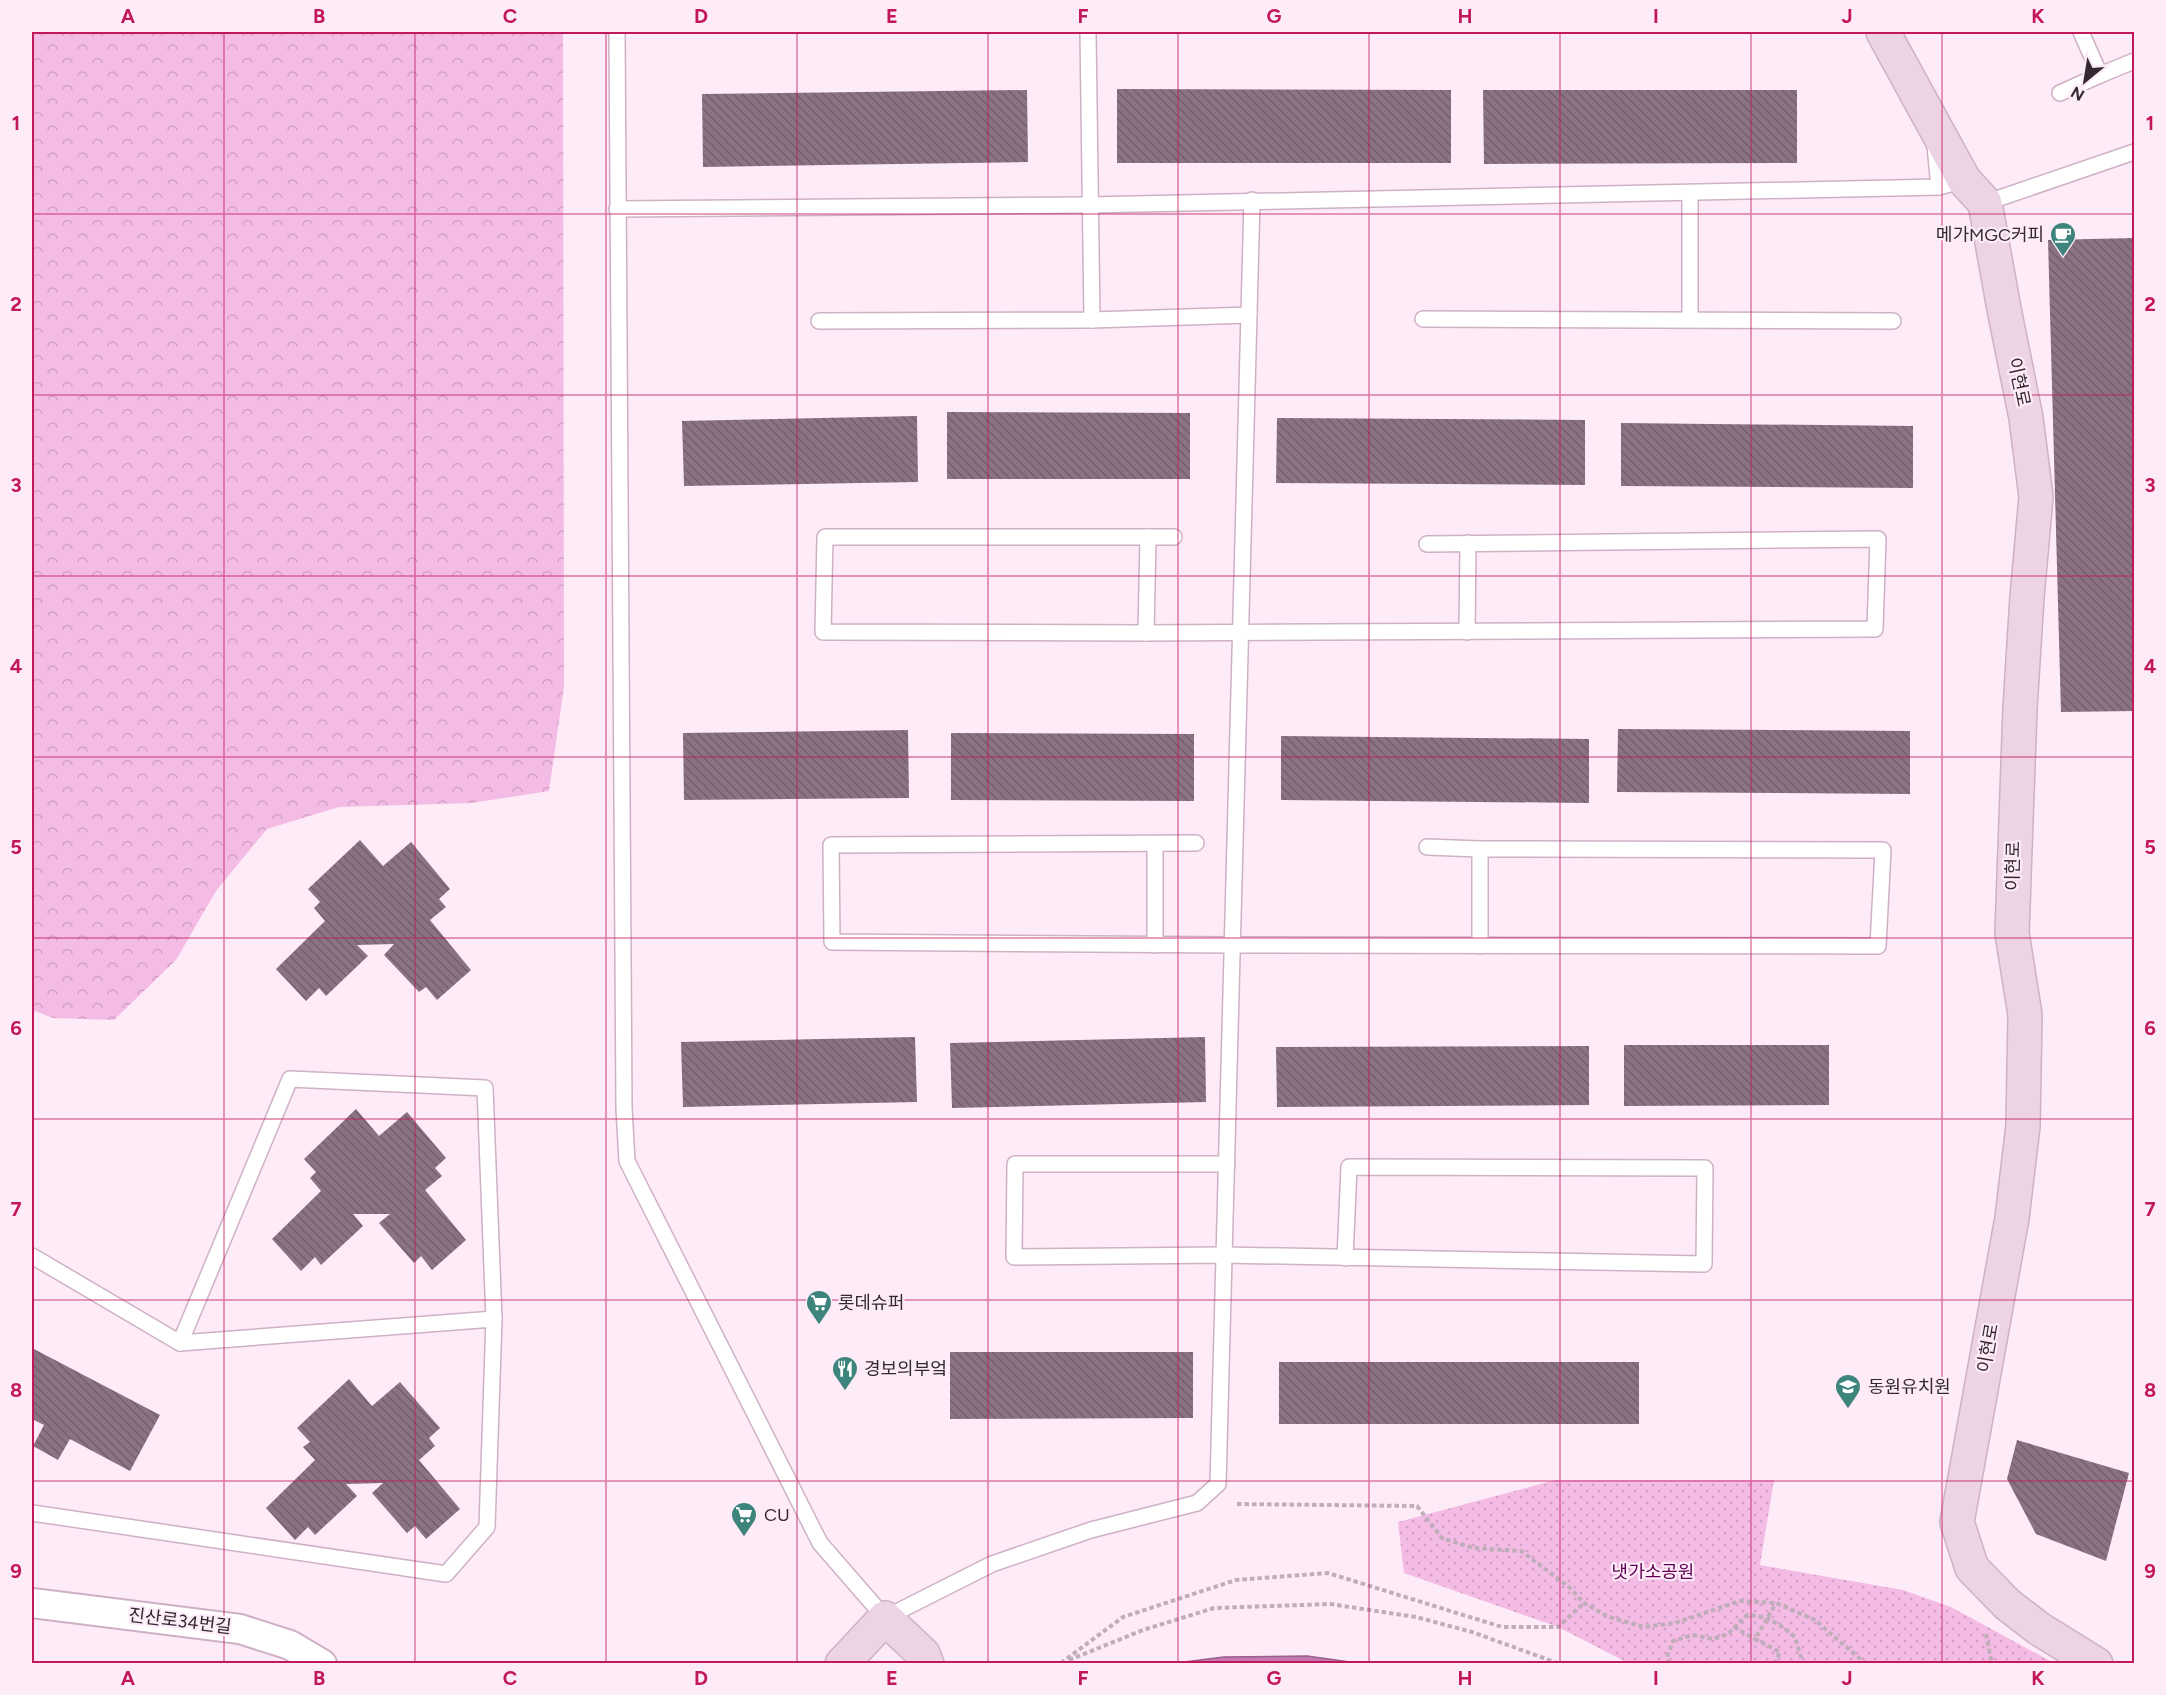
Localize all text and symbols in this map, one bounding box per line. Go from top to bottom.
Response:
text: A [121,4,136,28]
text: B [313,4,325,28]
text: C [503,4,517,28]
text: D [694,4,708,28]
text: E [886,4,898,28]
text: F [1077,4,1089,28]
text: G [1267,4,1282,28]
text: H [1458,4,1473,28]
text: I [1653,4,1659,28]
text: J [1841,4,1853,28]
text: K [2031,4,2045,28]
north arrow [2055,51,2115,111]
text: N [2068,82,2088,105]
text: 1 [12,111,20,135]
text: 1 [2146,111,2154,135]
cafe icon: 메가MGC커피 [2048,220,2078,258]
place label: 메가MGC커피 [1936,224,2044,246]
text: 2 [10,292,22,316]
text: 2 [2144,292,2156,316]
street label: 이현로 [2003,355,2035,409]
text: 3 [10,473,22,497]
text: 3 [2144,473,2156,497]
text: 4 [10,654,23,678]
text: 4 [2144,654,2157,678]
text: 5 [10,835,22,859]
text: 5 [2144,835,2156,859]
street label: 이현로 [2002,841,2024,891]
text: 6 [10,1016,22,1040]
text: 6 [2144,1016,2156,1040]
text: 7 [10,1197,22,1221]
text: 7 [2144,1197,2156,1221]
supermarket icon: 롯데슈퍼 [804,1288,834,1326]
place label: 롯데슈퍼 [838,1292,904,1314]
street label: 이현로 [1973,1322,2003,1374]
restaurant icon: 경보의부엌 [830,1354,860,1392]
place label: 경보의부엌 [864,1358,947,1380]
school or university icon: 동원유치원 [1833,1372,1863,1410]
place label: 동원유치원 [1868,1376,1951,1398]
text: 8 [10,1378,22,1402]
text: 8 [2144,1378,2156,1402]
supermarket icon: CU [729,1500,759,1538]
place label: CU [764,1504,790,1526]
text: 9 [10,1559,22,1583]
text: 9 [2144,1559,2156,1583]
park label: 냇가소공원 [1612,1561,1694,1583]
street label: 진산로34번길 [127,1604,233,1638]
text: A [121,1666,136,1690]
text: B [313,1666,325,1690]
text: C [503,1666,517,1690]
text: D [694,1666,708,1690]
text: E [886,1666,898,1690]
text: F [1077,1666,1089,1690]
text: G [1267,1666,1282,1690]
text: H [1458,1666,1473,1690]
text: I [1653,1666,1659,1690]
text: J [1841,1666,1853,1690]
text: K [2031,1666,2045,1690]

